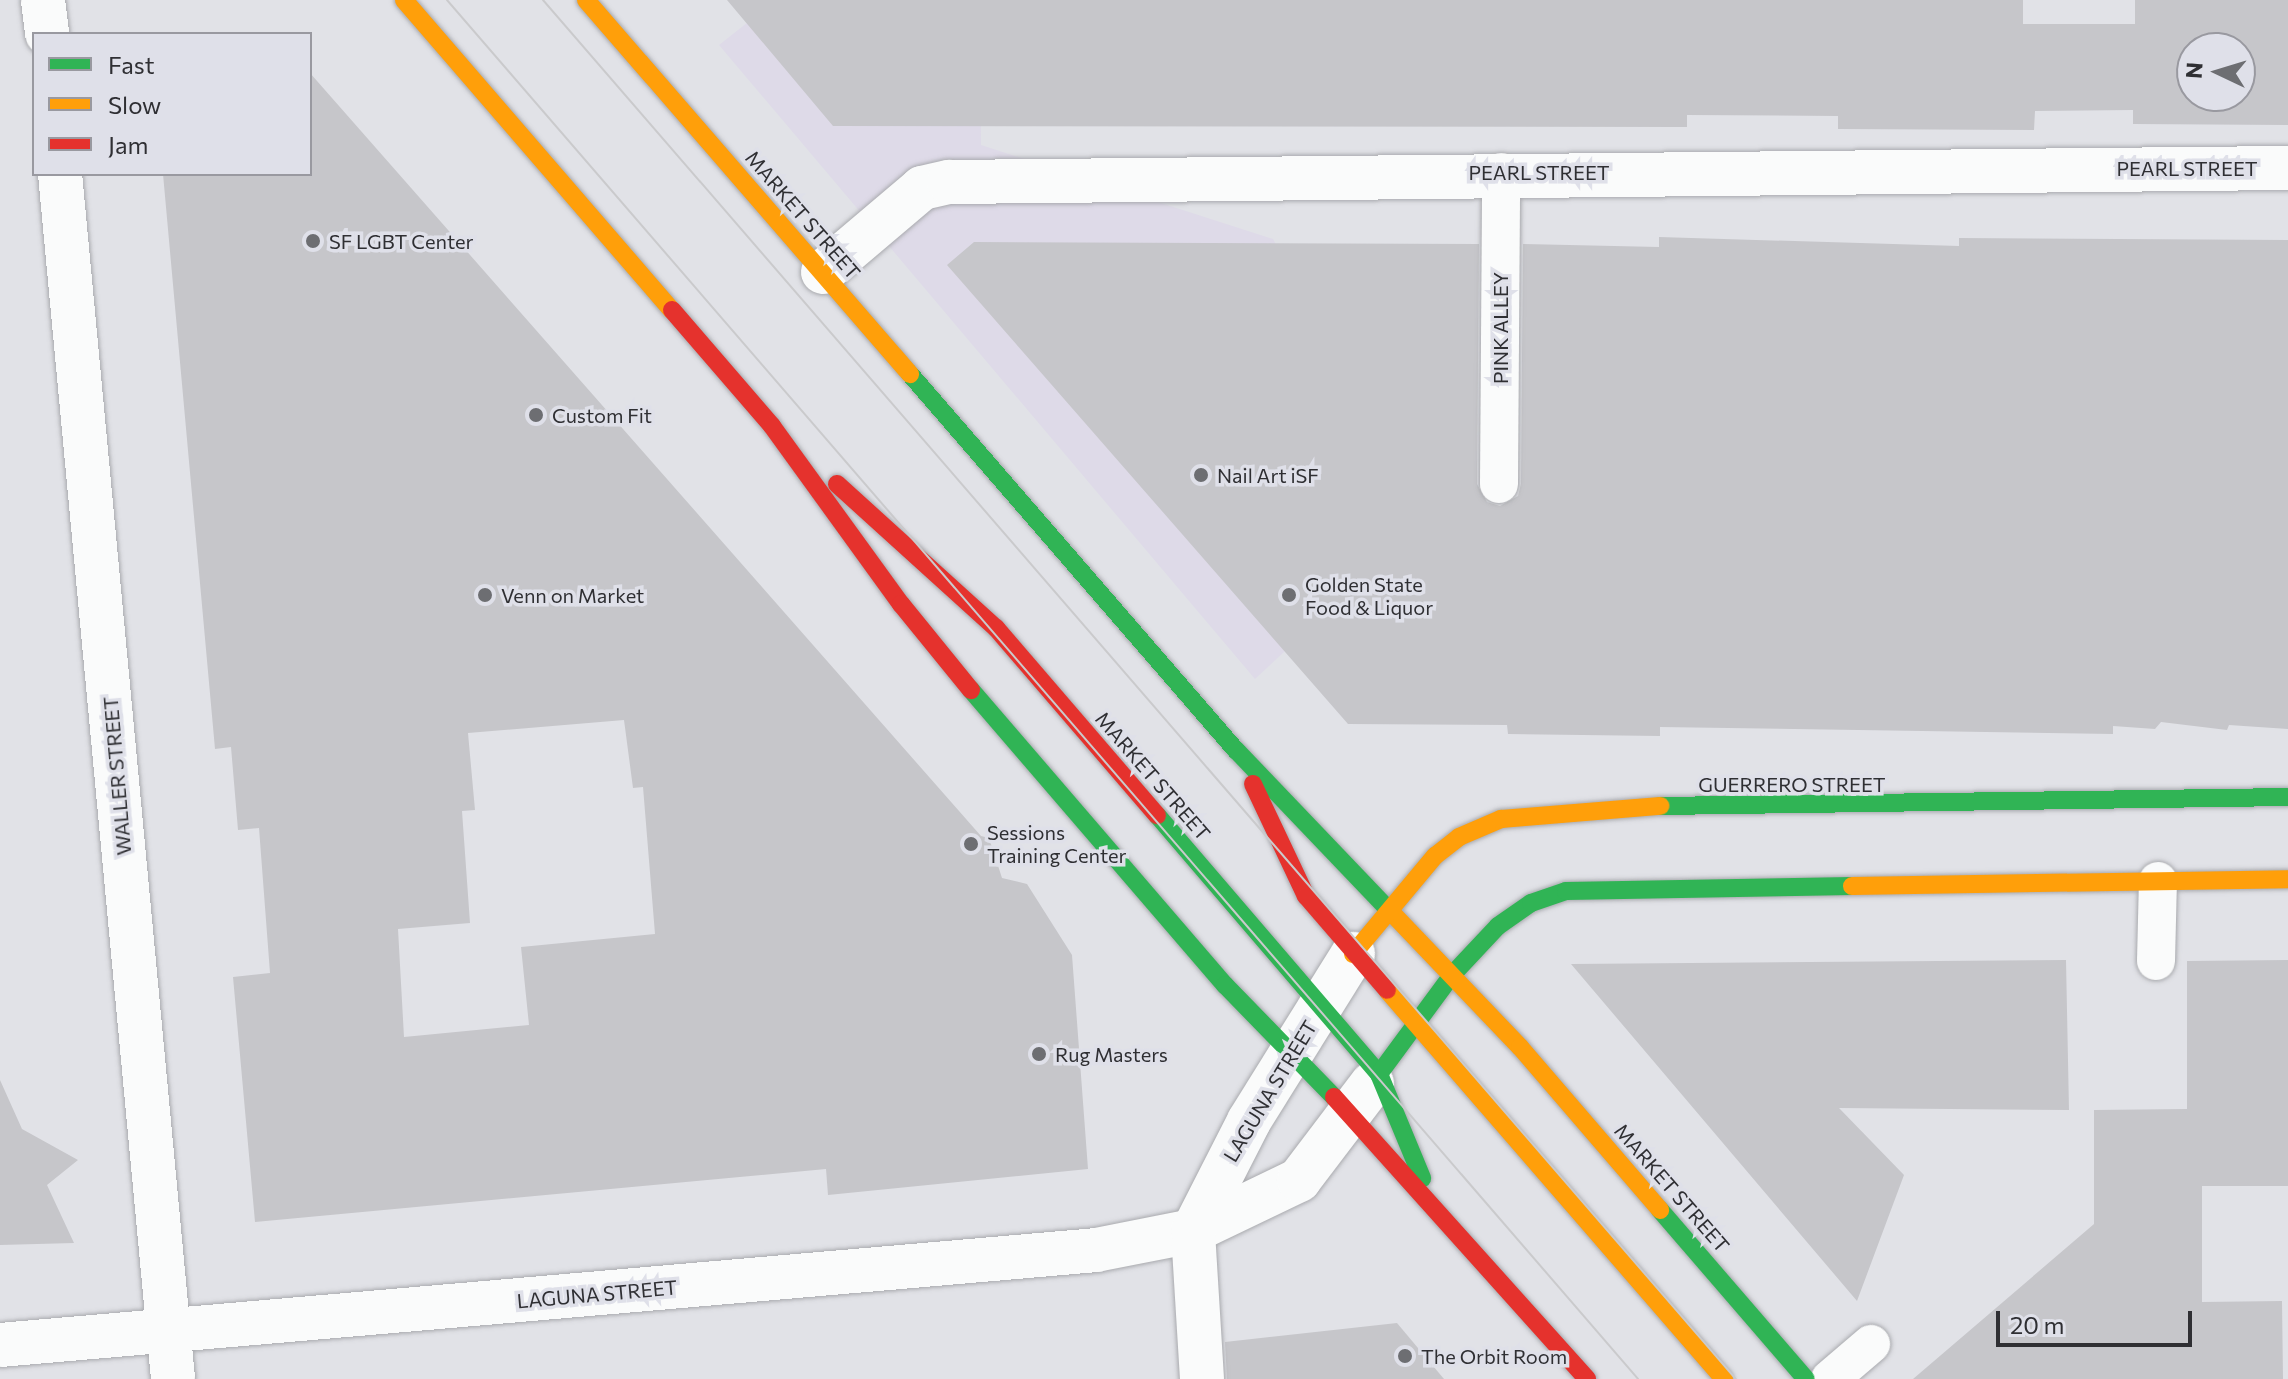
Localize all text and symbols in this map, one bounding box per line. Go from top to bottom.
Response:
legend [32,32,312,176]
north arrow [2176,32,2256,112]
text: Fast [108,50,155,79]
text: N [2180,61,2208,80]
text: Slow [108,90,161,119]
text: Jam [108,130,148,159]
street label: MARKET STREET [741,146,865,284]
street label: PEARL STREET [2116,156,2258,180]
street label: PEARL STREET [1468,160,1610,184]
place label: SF LGBT Center [329,229,473,253]
marker: SF LGBT Center [304,232,322,250]
street label: PINK ALLEY [1488,272,1512,384]
place label: Custom Fit [552,403,652,427]
marker: Custom Fit [527,406,545,424]
place label: Nail Art iSF [1217,463,1319,487]
marker: Nail Art iSF [1192,466,1210,484]
place label: Golden State Food & Liquor [1305,572,1433,619]
place label: Venn on Market [501,583,644,607]
marker: Venn on Market [476,586,494,604]
marker: Golden State Food & Liquor [1280,586,1298,604]
street label: WALLER STREET [98,696,136,856]
street label: MARKET STREET [1091,707,1215,845]
street label: GUERRERO STREET [1698,772,1886,796]
place label: Sessions Training Center [987,820,1127,867]
marker: Sessions Training Center [962,835,980,853]
street label: LAGUNA STREET [1218,1016,1322,1166]
place label: Rug Masters [1055,1042,1168,1066]
marker: Rug Masters [1030,1045,1048,1063]
street label: MARKET STREET [1610,1119,1734,1257]
street label: LAGUNA STREET [516,1275,678,1313]
scale bar [2000,1295,2196,1345]
text: 20 m [2010,1310,2064,1339]
place label: The Orbit Room [1421,1344,1567,1368]
marker: The Orbit Room [1396,1347,1414,1365]

